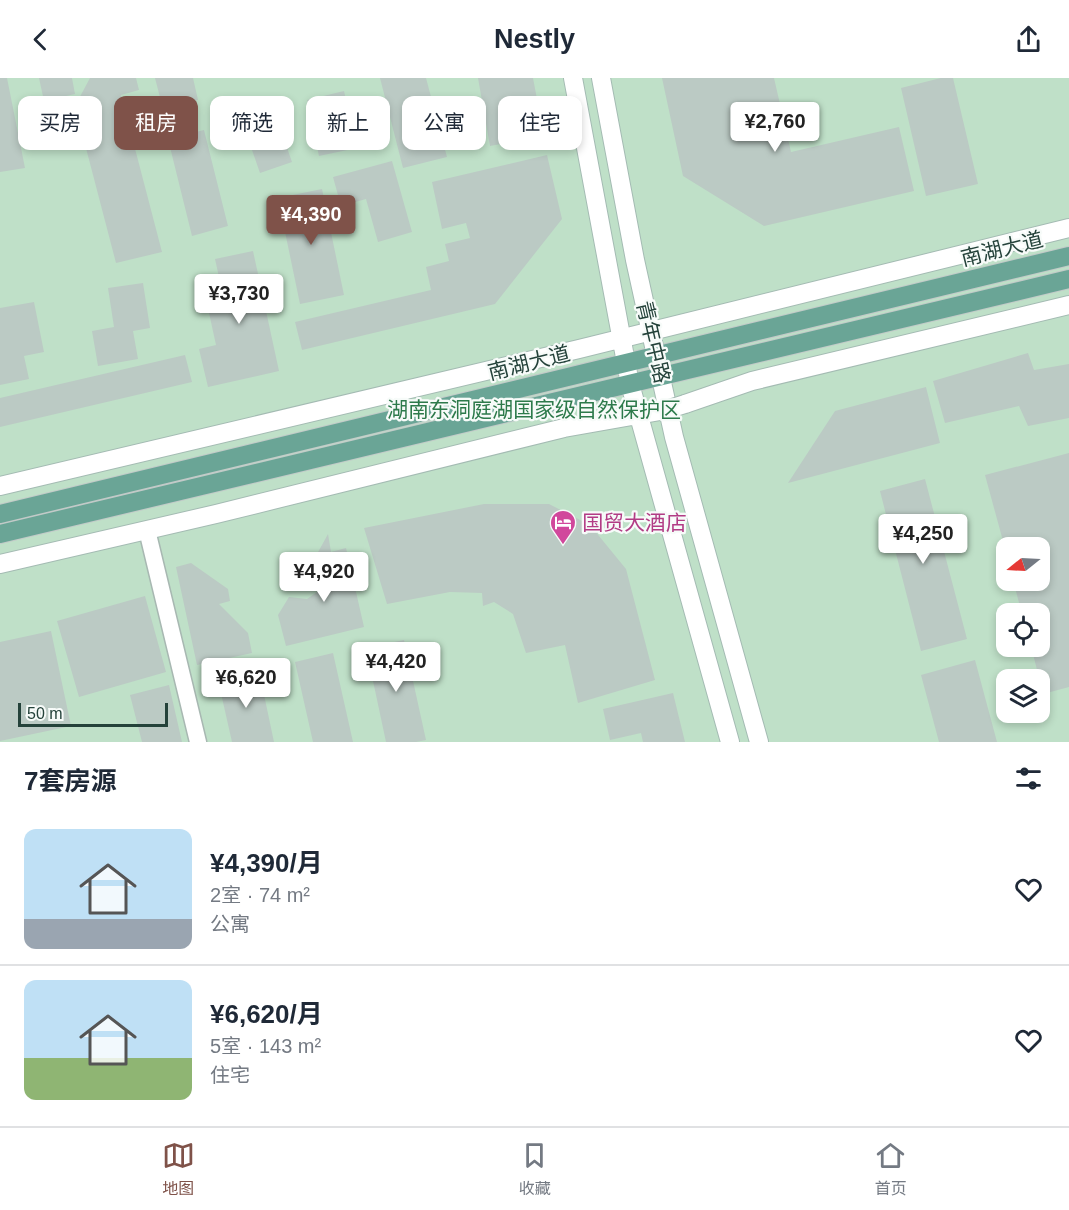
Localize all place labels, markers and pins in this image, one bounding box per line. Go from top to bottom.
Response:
pin: ¥2,760 [726,102,824,153]
pin: ¥4,390 [262,195,360,246]
pin: ¥3,730 [190,274,288,325]
hotel icon: 国贸大酒店 [548,508,578,546]
place label: 国贸大酒店 [582,511,687,534]
pin: ¥4,250 [874,514,972,565]
pin: ¥4,920 [275,552,373,603]
pin: ¥4,420 [347,642,445,693]
pin: ¥6,620 [197,658,295,709]

